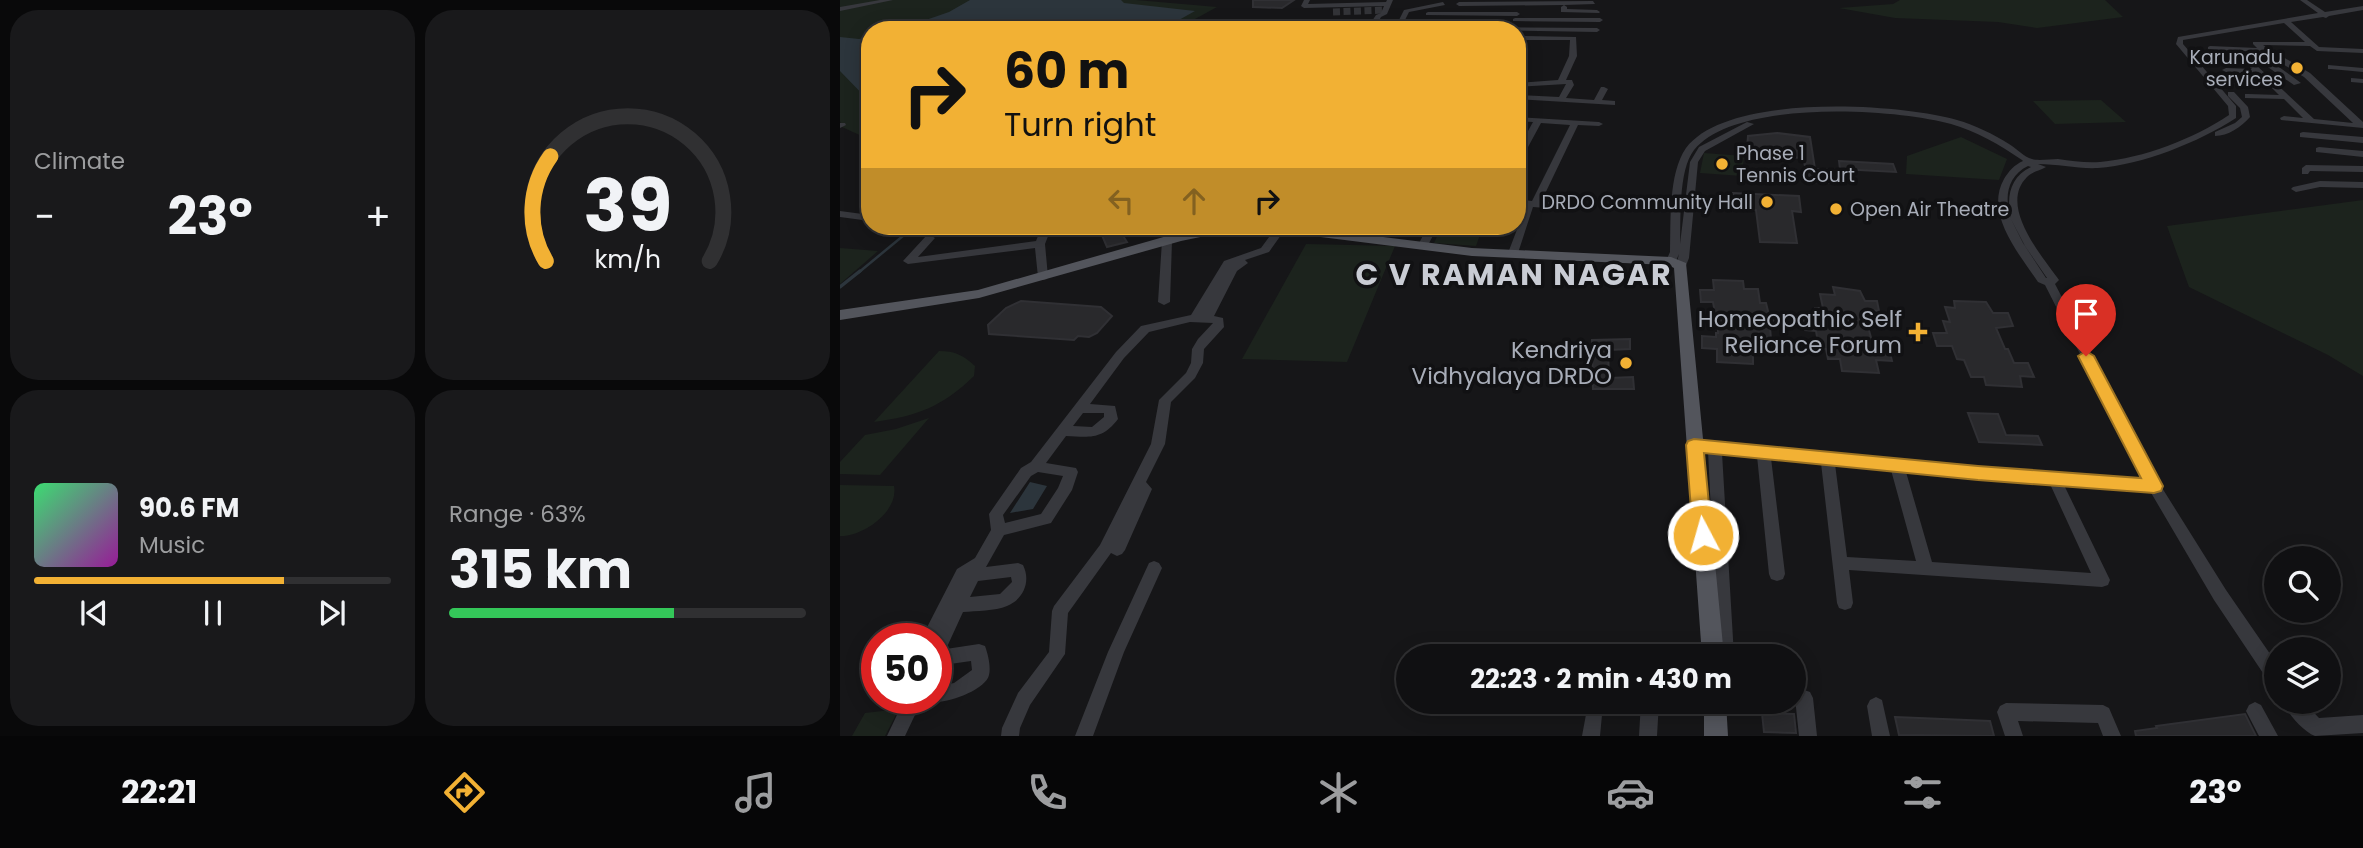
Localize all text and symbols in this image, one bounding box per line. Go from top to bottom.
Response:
text: 60 m [1004,37,1129,105]
place label: Karunadu services [2190,44,2283,93]
icon: right [889,49,980,140]
marker: Karunadu services [2289,60,2305,76]
text: Turn right [1004,102,1156,147]
place label: Phase 1 Tennis Court [1736,140,1855,189]
text: Climate [34,145,125,177]
text: 39 [583,155,672,256]
marker: Phase 1 Tennis Court [1714,156,1730,172]
text: 23° [167,180,253,253]
icon: left [1102,182,1140,220]
icon: ahead [1175,182,1213,220]
icon: right [1248,182,1286,220]
place label: DRDO Community Hall [1542,189,1753,216]
text: − [34,190,55,243]
text: + [365,190,391,243]
marker: DRDO Community Hall [1759,194,1775,210]
place label: Open Air Theatre [1850,196,2009,223]
marker: Open Air Theatre [1828,201,1844,217]
text: km/h [594,242,661,277]
district label: C V RAMAN NAGAR [1356,253,1672,296]
pin [2056,284,2116,356]
icon: arrive [2067,295,2105,333]
place label: Homeopathic Self Reliance Forum [1698,303,1902,361]
marker: Homeopathic Self Reliance Forum [1908,322,1928,342]
place label: Kendriya Vidhyalaya DRDO [1412,334,1612,392]
marker: Kendriya Vidhyalaya DRDO [1618,355,1634,371]
text: 90.6 FM [139,490,239,526]
text: Range · 63% [449,498,586,530]
position arrow [1666,498,1740,572]
text: Music [139,529,205,561]
text: 315 km [449,533,632,606]
map controls [2264,546,2341,714]
button: search [2264,546,2341,623]
icon: previous [75,594,113,632]
icon: pause [194,594,232,632]
icon: next [313,594,351,632]
speed limit sign: 50 [861,623,952,714]
button: layers [2264,637,2341,714]
text: 22:23 · 2 min · 430 m [1470,661,1732,697]
icon: directions [440,768,489,817]
icon: music [731,768,780,817]
icon: phone [1023,768,1072,817]
icon: climate [1314,768,1363,817]
icon: car [1606,768,1655,817]
icon: filters [1898,768,1947,817]
text: 22:21 [121,769,197,814]
text: 23° [2189,769,2242,814]

